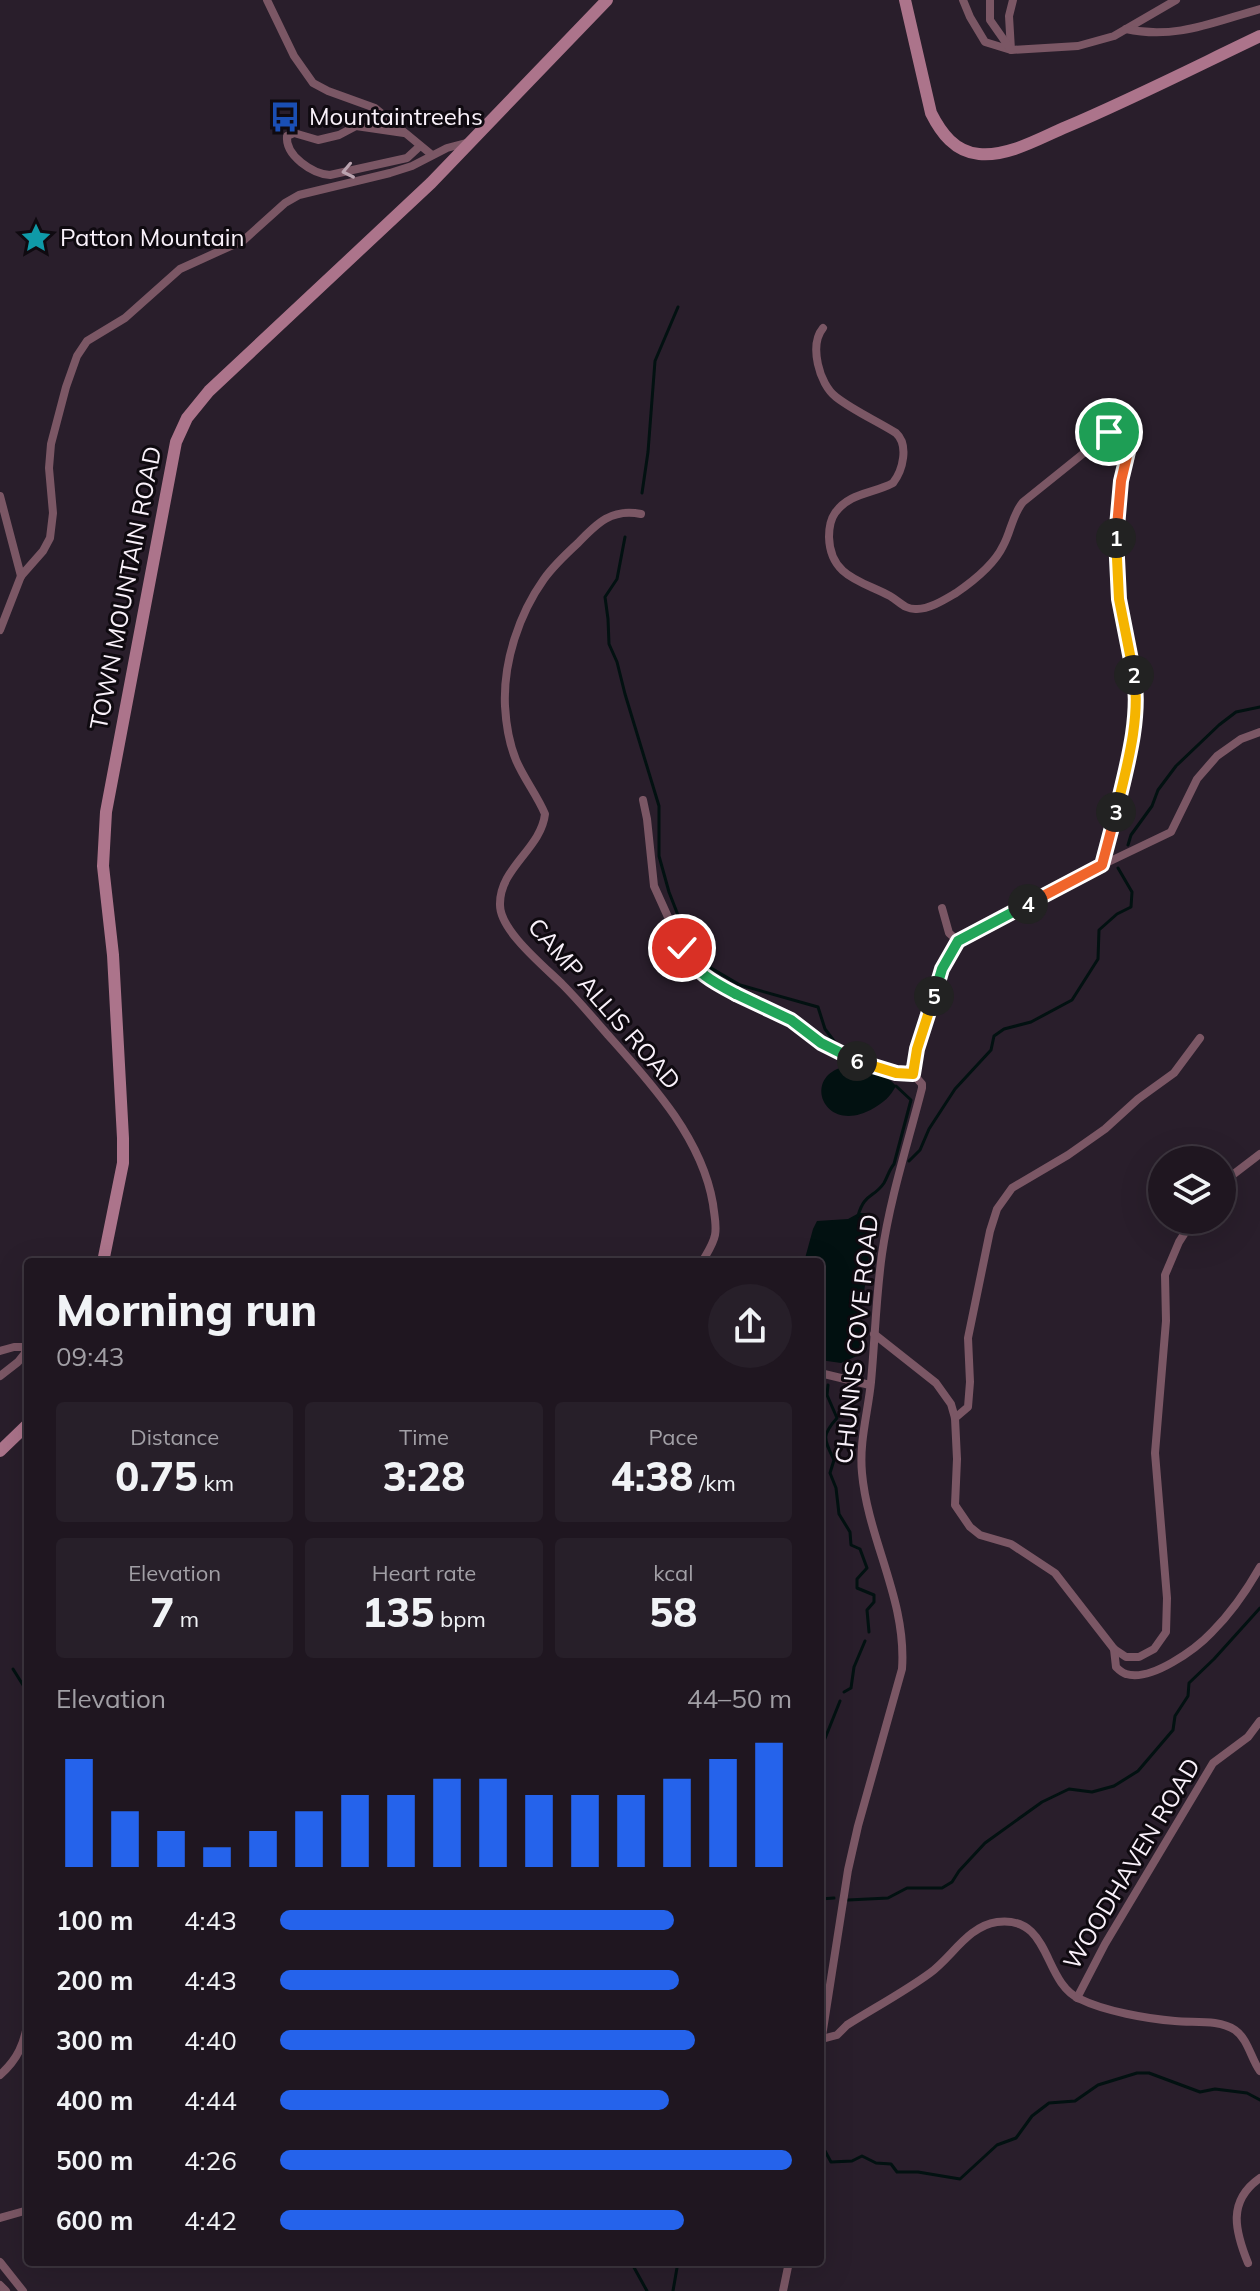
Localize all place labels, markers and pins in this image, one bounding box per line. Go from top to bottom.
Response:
bus stop icon: Mountaintreehs [268,100,302,134]
place label: Mountaintreehs [309,101,483,131]
place icon: Patton Mountain [19,221,53,255]
place label: Patton Mountain [60,222,245,252]
pin [1075,398,1143,466]
pin: 1 [1096,518,1136,558]
pin: 2 [1114,655,1154,695]
pin: 3 [1096,792,1136,832]
pin: 4 [1008,884,1048,924]
pin [648,914,716,982]
pin: 5 [914,976,954,1016]
pin: 6 [837,1041,877,1081]

